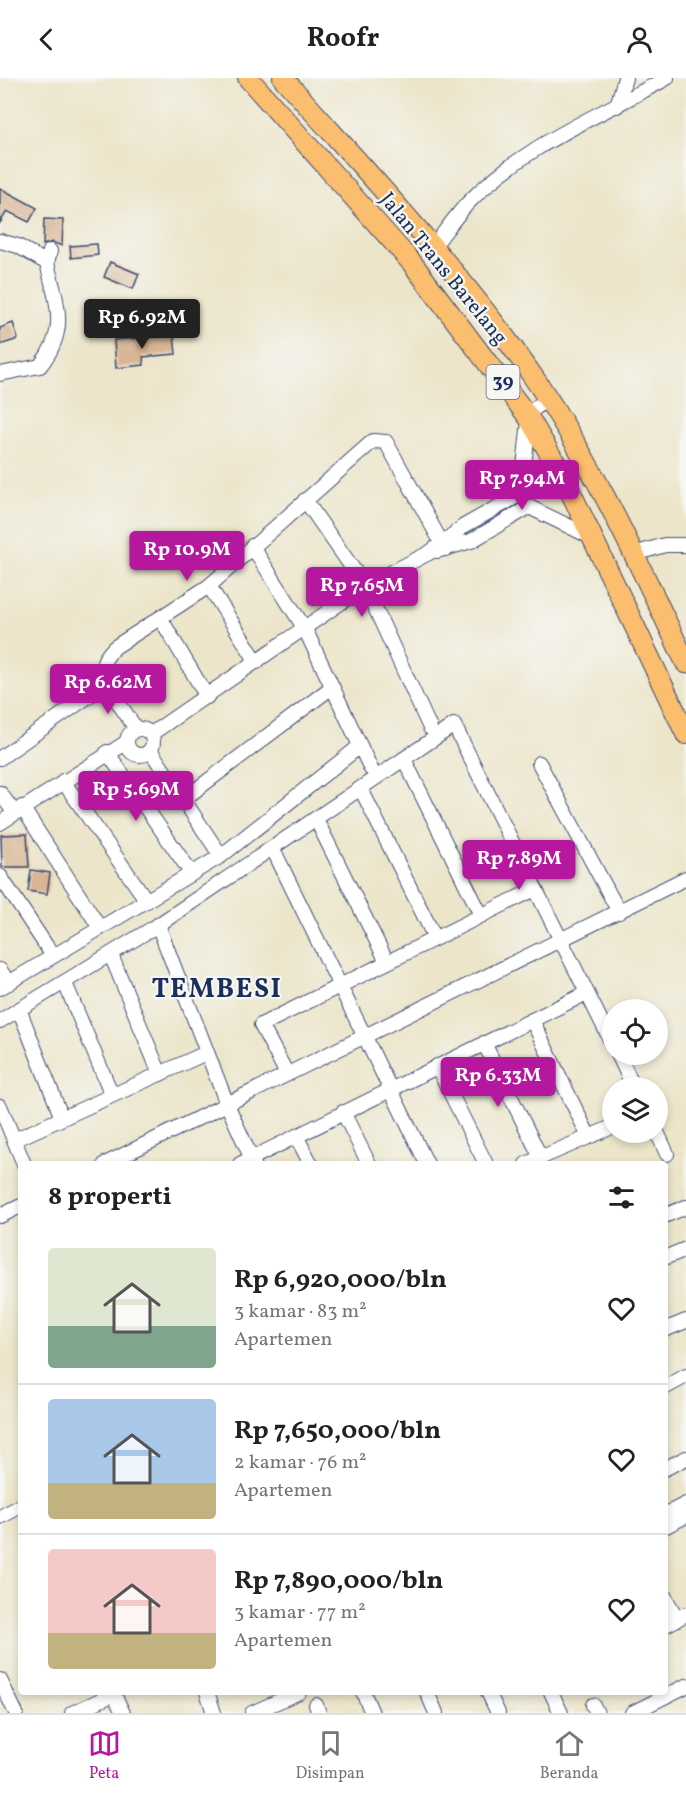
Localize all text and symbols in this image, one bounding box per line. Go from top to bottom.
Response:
text: Roofr [307,20,379,58]
icon: back [30,23,63,56]
icon: person [623,23,656,56]
street label: Jalan Trans Barelang [372,186,514,352]
pin: Rp 6.92M [80,299,204,350]
text: Rp 6.92M [98,304,186,332]
road number: 39 [486,365,520,399]
pin: Rp 7.94M [460,460,584,511]
text: Rp 7.94M [479,465,565,493]
pin: Rp 10.9M [125,531,249,582]
text: Rp 10.9M [143,536,231,564]
pin: Rp 7.65M [300,567,424,618]
text: Rp 7.65M [320,572,404,600]
pin: Rp 6.62M [46,664,170,715]
text: Rp 6.62M [64,669,152,697]
pin: Rp 5.69M [74,771,198,822]
text: Rp 5.69M [92,776,180,804]
pin: Rp 7.89M [457,840,581,891]
text: Rp 7.89M [476,845,562,873]
district label: TEMBESI [152,971,282,1009]
map controls [602,999,668,1143]
button: locate [602,999,668,1065]
pin: Rp 6.33M [436,1057,560,1108]
text: Rp 6.33M [455,1062,541,1090]
button: layers [602,1077,668,1143]
text: 8 properti [48,1179,172,1215]
icon: filters [605,1181,638,1214]
text: Rp 6,920,000/bln [234,1262,447,1298]
icon: home [96,1272,168,1344]
icon: heart [605,1292,638,1325]
text: 3 kamar · 83 m² [234,1298,367,1326]
text: Apartemen [234,1326,333,1354]
text: Rp 7,650,000/bln [234,1413,441,1449]
icon: home [96,1423,168,1495]
icon: heart [605,1443,638,1476]
text: 2 kamar · 76 m² [234,1449,366,1477]
text: Apartemen [234,1477,333,1505]
text: Rp 7,890,000/bln [234,1563,443,1599]
icon: home [96,1573,168,1645]
icon: heart [605,1593,638,1626]
text: 3 kamar · 77 m² [234,1599,366,1627]
text: Apartemen [234,1627,333,1655]
tab: Peta [88,1727,121,1785]
tab: Disimpan [296,1727,365,1785]
tab: Beranda [540,1727,598,1785]

